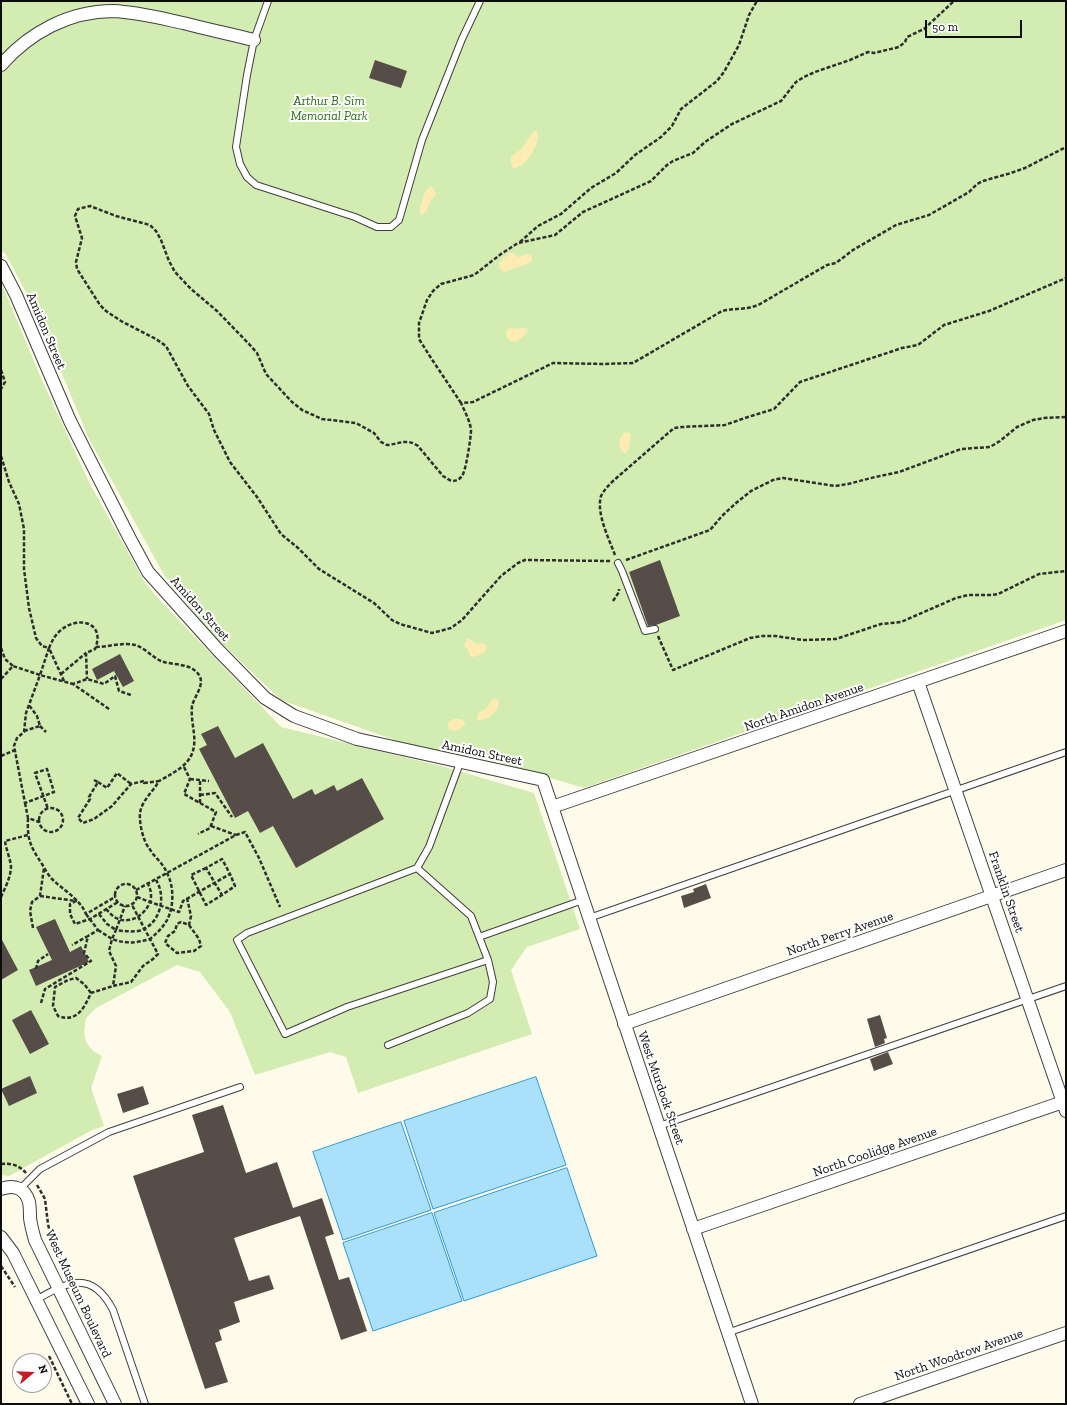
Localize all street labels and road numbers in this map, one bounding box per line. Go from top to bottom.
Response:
street label: Amidon Street [23,290,69,372]
street label: Amidon Street [167,573,233,645]
street label: North Amidon Avenue [742,679,866,735]
street label: Amidon Street [440,737,524,769]
street label: Franklin Street [985,849,1027,935]
street label: North Perry Avenue [785,908,895,960]
street label: West Murdock Street [634,1029,688,1147]
street label: North Coolidge Avenue [811,1123,939,1181]
street label: West Museum Boulevard [41,1227,115,1361]
street label: North Woodrow Avenue [893,1326,1025,1384]

